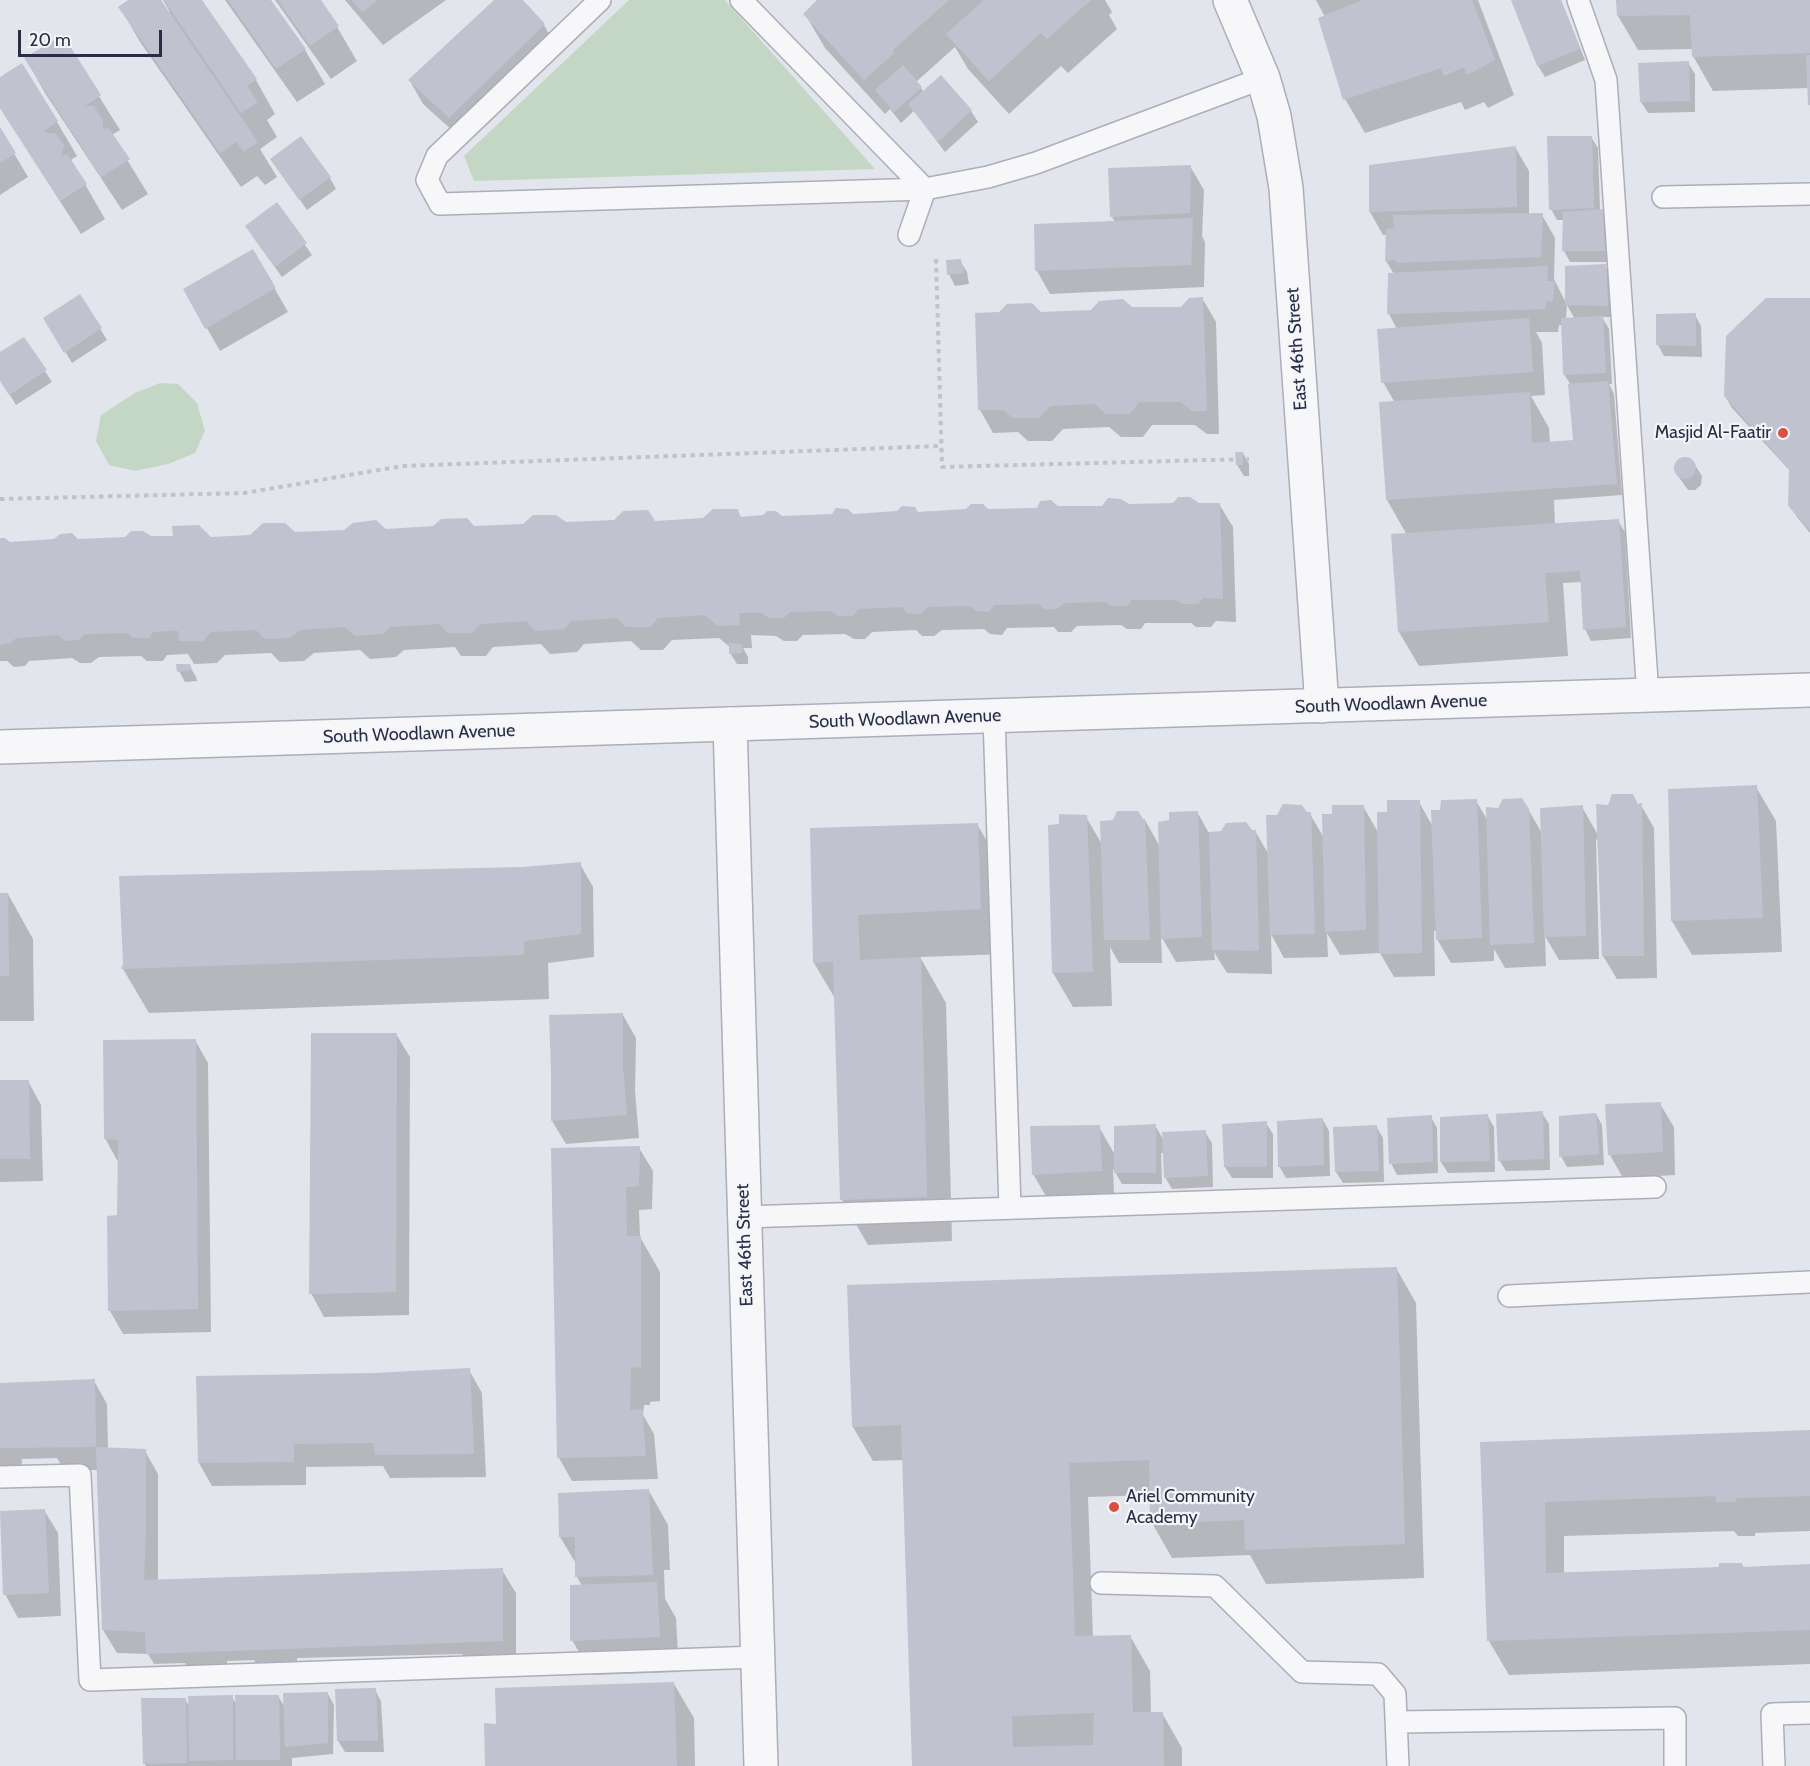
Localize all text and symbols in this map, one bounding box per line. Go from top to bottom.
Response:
scale bar [21,18,165,56]
text: 20 m [29,29,71,51]
street label: East 46th Street [1282,287,1312,411]
place label: Masjid Al-Faatir [1655,422,1771,444]
marker: Masjid Al-Faatir [1776,426,1790,440]
street label: South Woodlawn Avenue [1294,690,1488,718]
street label: South Woodlawn Avenue [808,705,1002,733]
street label: South Woodlawn Avenue [322,720,516,748]
street label: East 46th Street [732,1183,758,1307]
place label: Ariel Community Academy [1126,1486,1255,1528]
marker: Ariel Community Academy [1107,1500,1121,1514]

